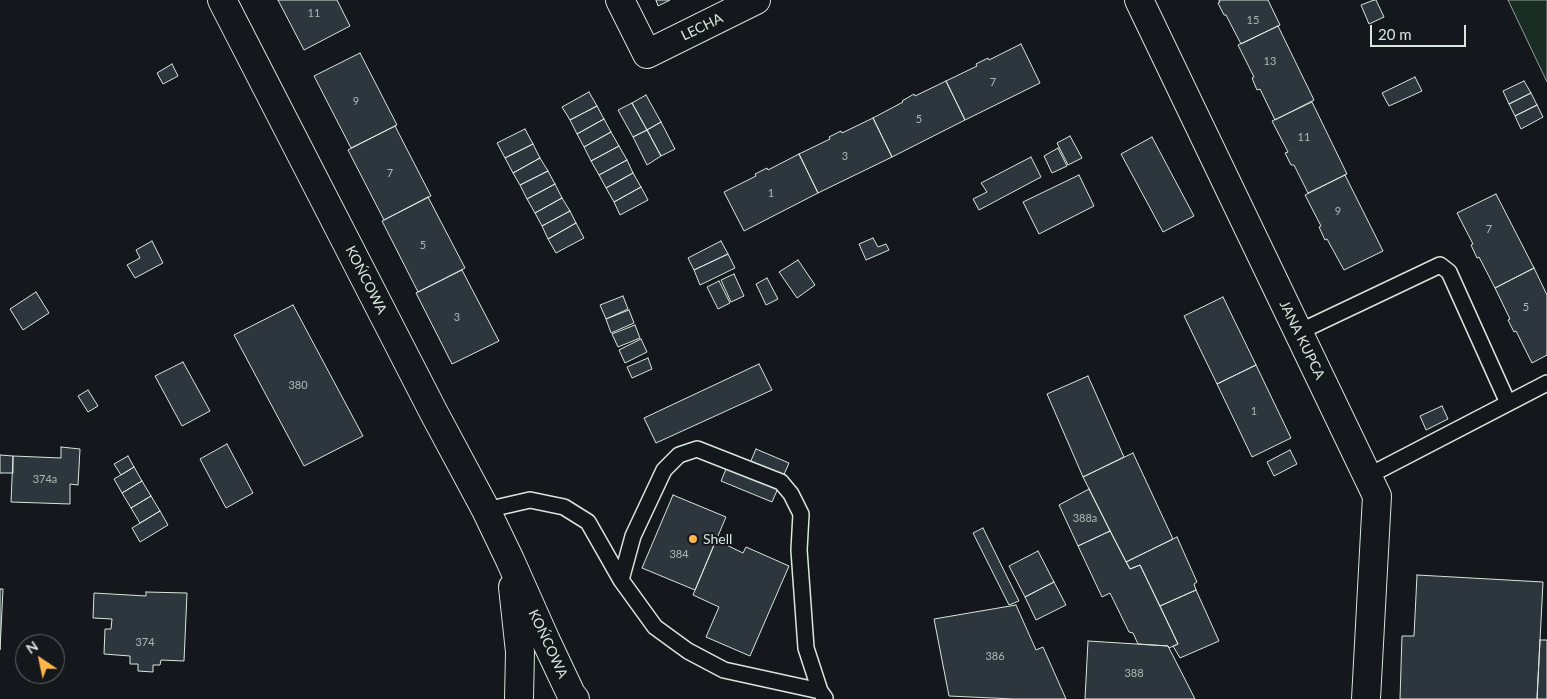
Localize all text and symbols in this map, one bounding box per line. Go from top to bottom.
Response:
house number: 11 [308,6,320,20]
street label: LECHA [678,10,726,44]
house number: 15 [1247,13,1259,27]
scale bar [1372,15,1468,47]
text: 20 m [1378,25,1412,43]
house number: 13 [1264,54,1276,68]
house number: 7 [990,75,996,89]
house number: 9 [353,94,359,108]
house number: 5 [916,112,922,126]
house number: 11 [1298,130,1310,144]
house number: 3 [842,149,848,163]
house number: 7 [387,166,393,180]
house number: 1 [768,186,774,200]
house number: 9 [1335,204,1341,218]
house number: 7 [1486,222,1492,236]
house number: 5 [420,238,426,252]
street label: KOŃCOWA [342,243,390,317]
street label: JANA KUPCA [1276,298,1328,382]
house number: 5 [1523,300,1529,314]
house number: 3 [454,310,460,324]
house number: 380 [288,378,308,392]
house number: 1 [1251,404,1257,418]
house number: 374a [33,472,57,486]
house number: 388a [1073,511,1097,525]
place label: Shell [703,531,732,547]
marker: Shell [687,533,699,545]
house number: 384 [669,547,689,561]
street label: KOŃCOWA [525,607,571,681]
north arrow [15,634,65,684]
house number: 374 [135,635,155,649]
text: N [23,637,41,657]
house number: 386 [985,649,1005,663]
house number: 388 [1124,666,1144,680]

